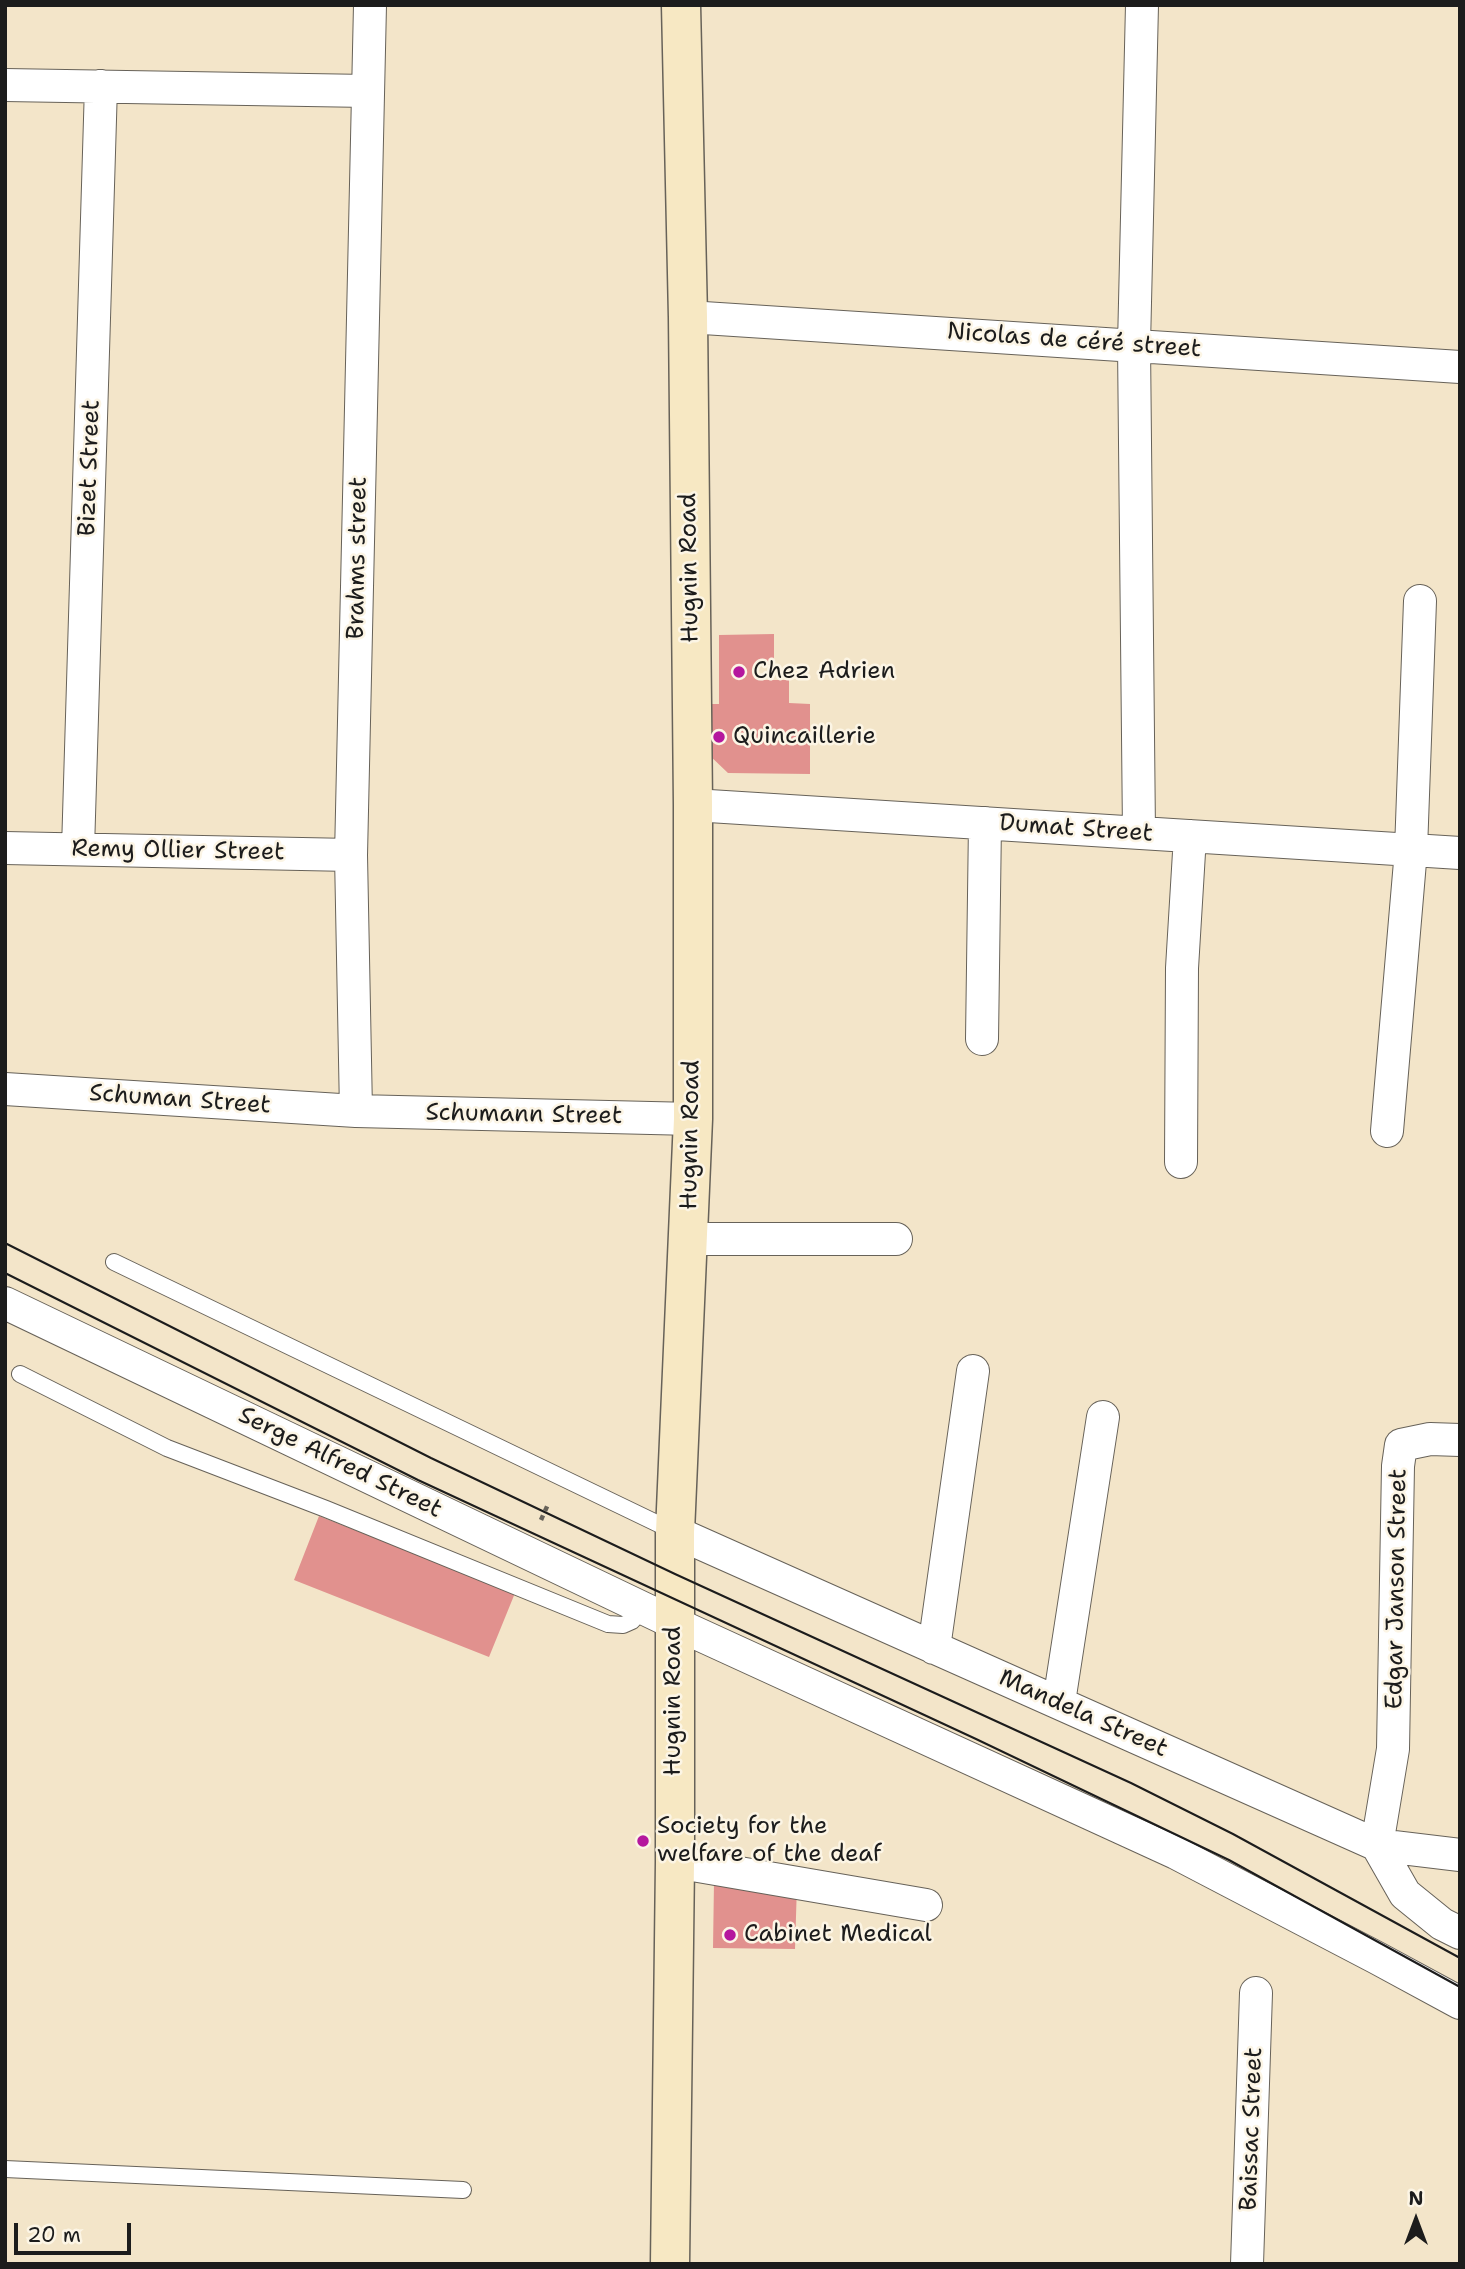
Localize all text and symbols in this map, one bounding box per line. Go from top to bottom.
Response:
street label: Nicolas de céré street [946,318,1202,364]
street label: Bizet Street [73,399,107,537]
street label: Brahms street [342,476,374,640]
street label: Hugnin Road [674,493,706,643]
place label: Chez Adrien [753,658,895,686]
marker: Chez Adrien [731,664,747,680]
place label: Quincaillerie [733,723,876,751]
marker: Quincaillerie [711,729,727,745]
street label: Dumat Street [998,809,1154,849]
street label: Remy Ollier Street [71,835,285,867]
street label: Hugnin Road [675,1060,707,1210]
street label: Schuman Street [88,1079,272,1121]
street label: Schumann Street [425,1099,623,1131]
street label: Serge Alfred Street [234,1401,446,1525]
street label: Edgar Janson Street [1380,1468,1414,1710]
street label: Hugnin Road [660,1626,688,1776]
street label: Mandela Street [994,1664,1172,1764]
place label: Society for the welfare of the deaf [657,1813,882,1869]
marker: Society for the welfare of the deaf [635,1833,651,1849]
place label: Cabinet Medical [744,1921,932,1949]
marker: Cabinet Medical [722,1927,738,1943]
street label: Baissac Street [1235,2047,1269,2211]
north arrow [1381,2185,1451,2255]
text: N [1408,2186,1424,2211]
scale bar [18,2210,135,2254]
text: 20 m [27,2221,81,2249]

